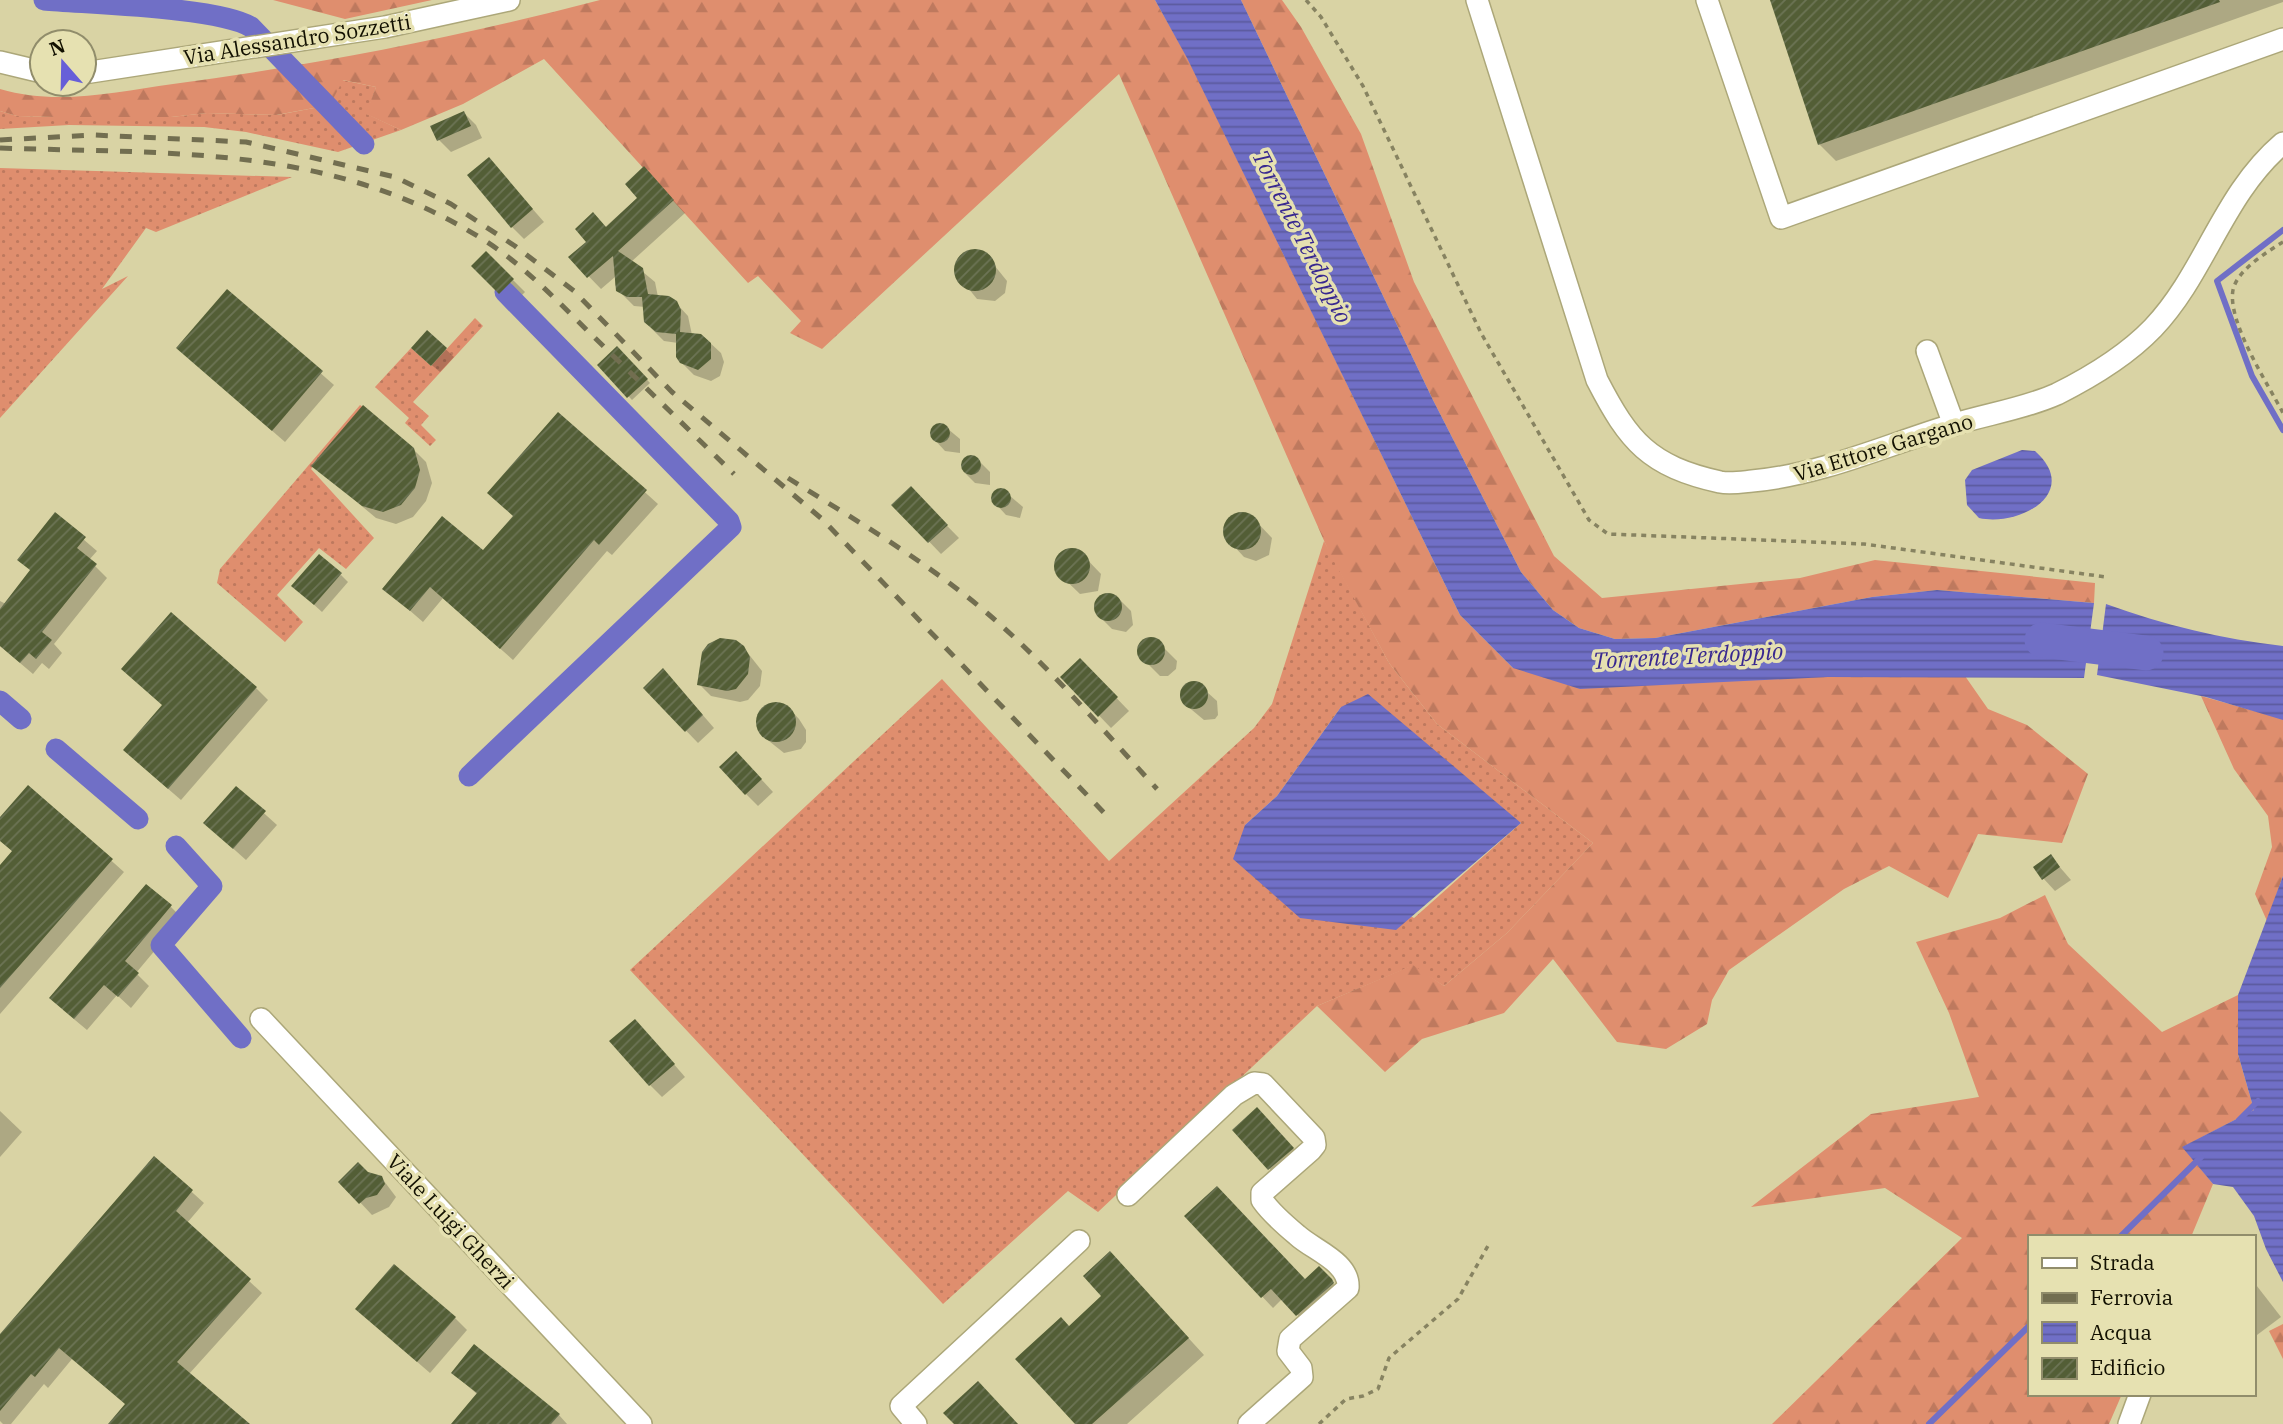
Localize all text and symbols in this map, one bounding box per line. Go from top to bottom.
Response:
street label: Via Alessandro Sozzetti [181,7,413,71]
north arrow [28,28,98,98]
text: N [46,33,68,61]
water label: Torrente Terdoppio [1246,144,1360,328]
street label: Via Ettore Gargano [1790,406,1976,488]
water label: Torrente Terdoppio [1592,635,1784,675]
street label: Viale Luigi Gherzi [381,1147,521,1295]
legend [2028,1235,2255,1396]
text: Strada [2090,1248,2155,1276]
text: Ferrovia [2090,1283,2173,1311]
text: Acqua [2090,1318,2152,1346]
text: Edificio [2090,1353,2165,1381]

